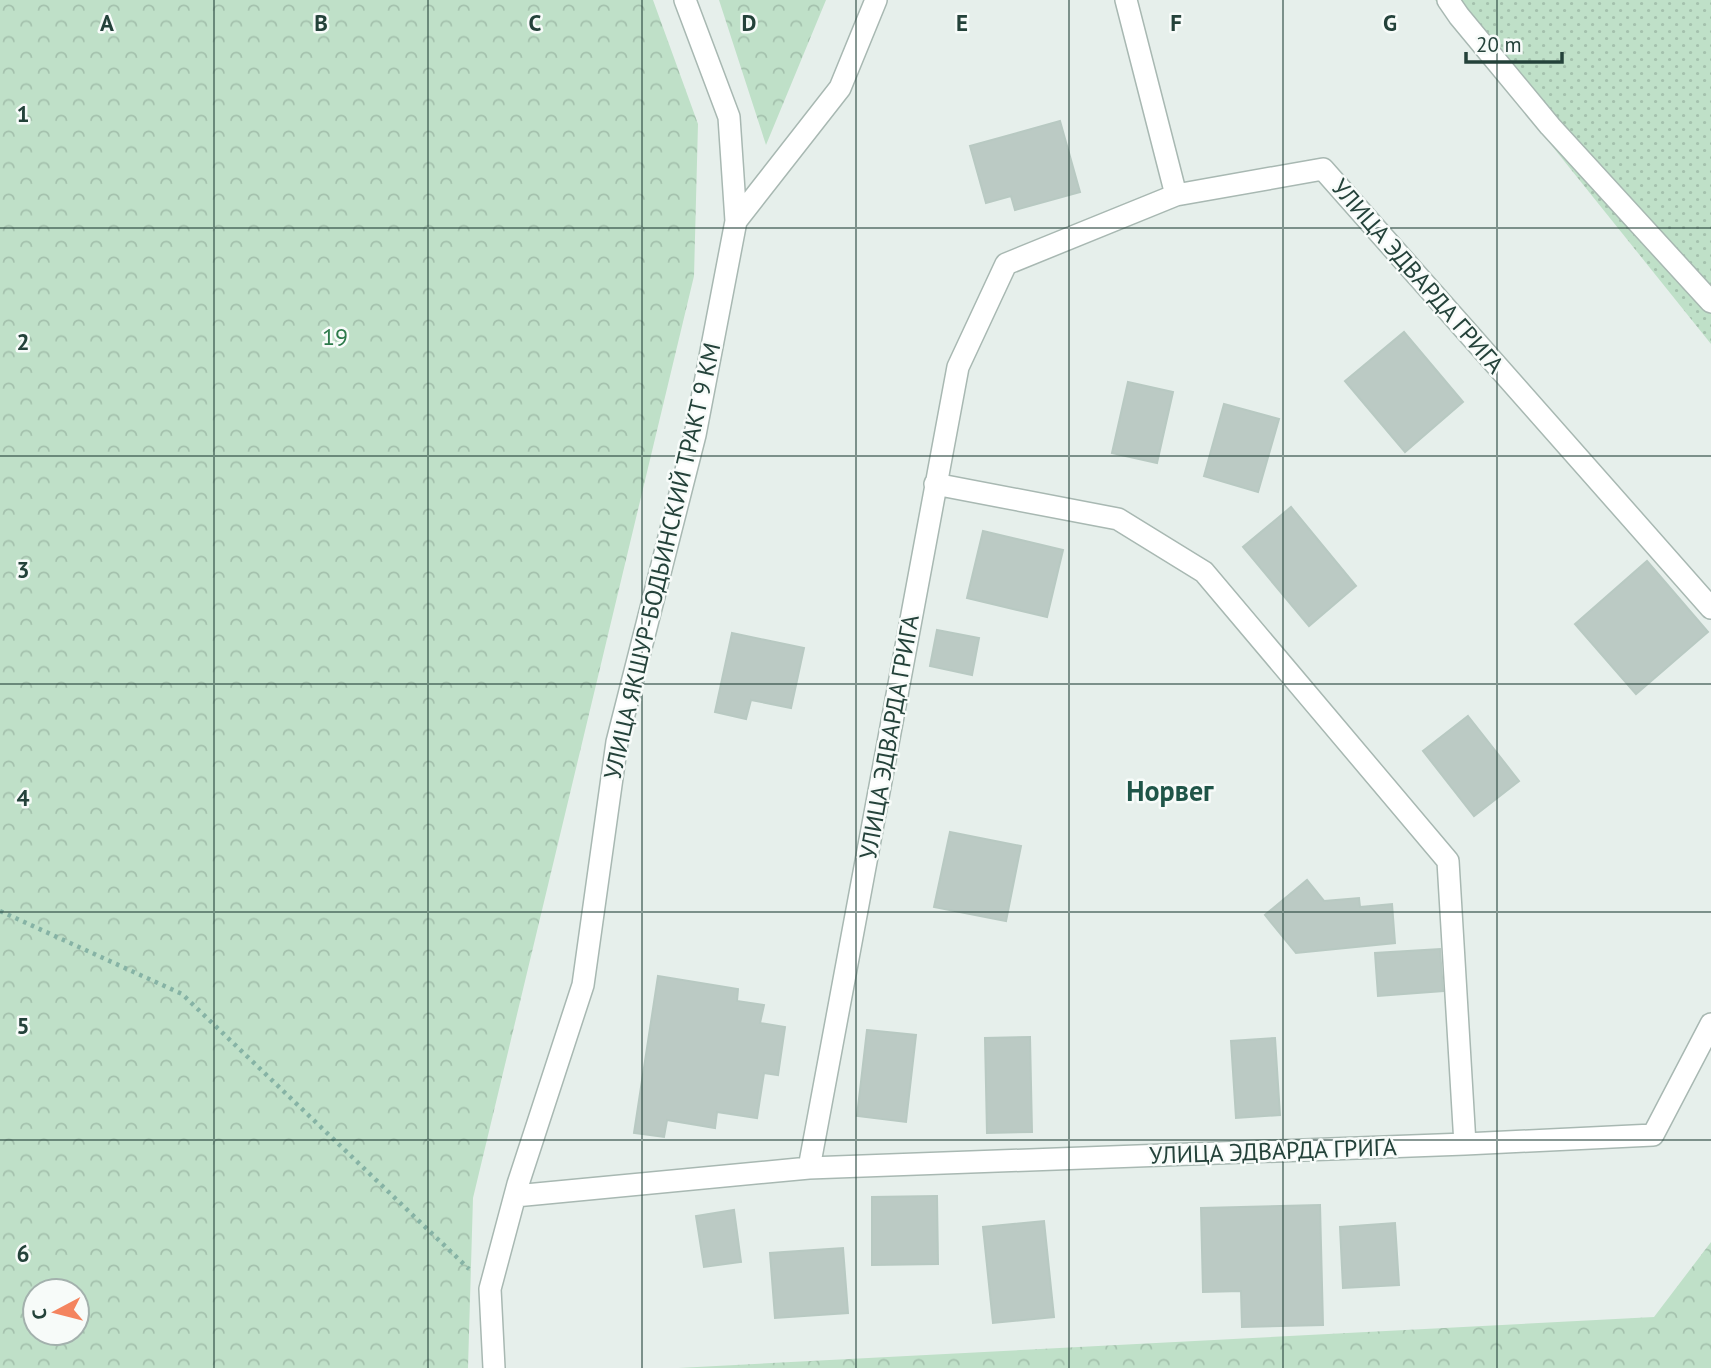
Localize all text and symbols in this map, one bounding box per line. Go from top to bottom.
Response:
text: A [100,8,114,37]
text: B [314,8,328,37]
text: C [529,8,542,37]
text: D [742,8,756,37]
text: E [956,8,968,37]
text: F [1170,8,1182,37]
text: G [1383,8,1397,37]
scale bar [1466,21,1562,65]
text: 20 m [1476,31,1522,58]
text: 1 [16,99,30,128]
street label: УЛИЦА ЭДВАРДА ГРИГА [1325,172,1511,380]
park label: 19 [322,321,348,352]
text: 2 [16,327,30,356]
street label: УЛИЦА ЯКШУР-БОДЬИНСКИЙ ТРАКТ 9 КМ [597,340,727,782]
text: 3 [16,555,30,584]
street label: УЛИЦА ЭДВАРДА ГРИГА [852,612,926,862]
district label: Норвег [1126,772,1214,809]
text: 4 [16,783,30,812]
text: 5 [16,1011,30,1040]
street label: УЛИЦА ЭДВАРДА ГРИГА [1149,1131,1397,1171]
text: 6 [16,1239,30,1268]
north arrow [21,1277,91,1347]
text: С [27,1307,52,1321]

